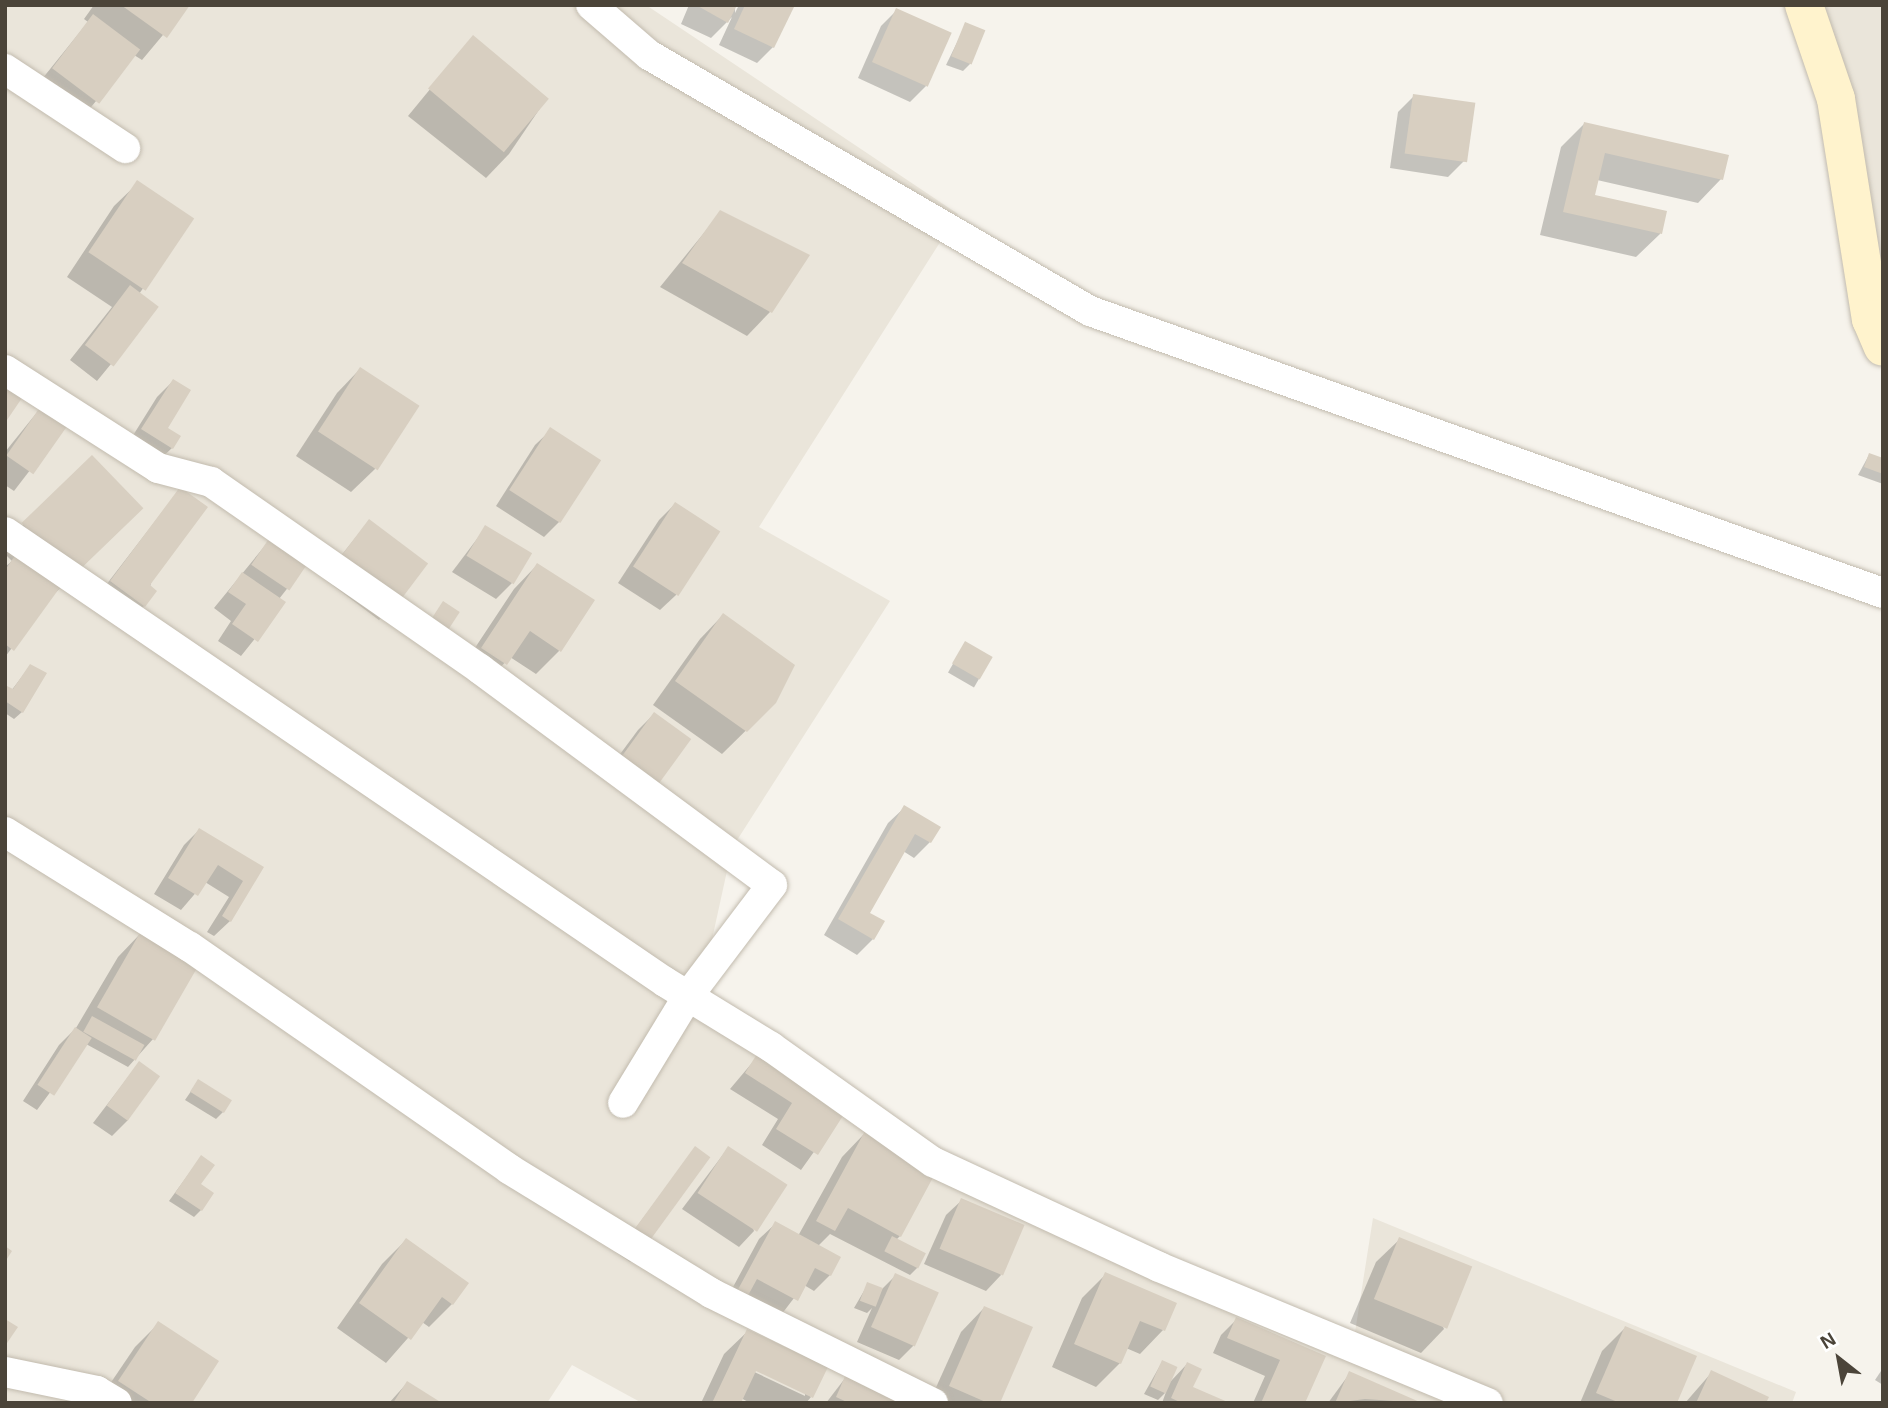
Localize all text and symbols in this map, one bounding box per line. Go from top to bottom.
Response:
north arrow [1804,1324,1874,1394]
text: N [1817,1328,1839,1353]

